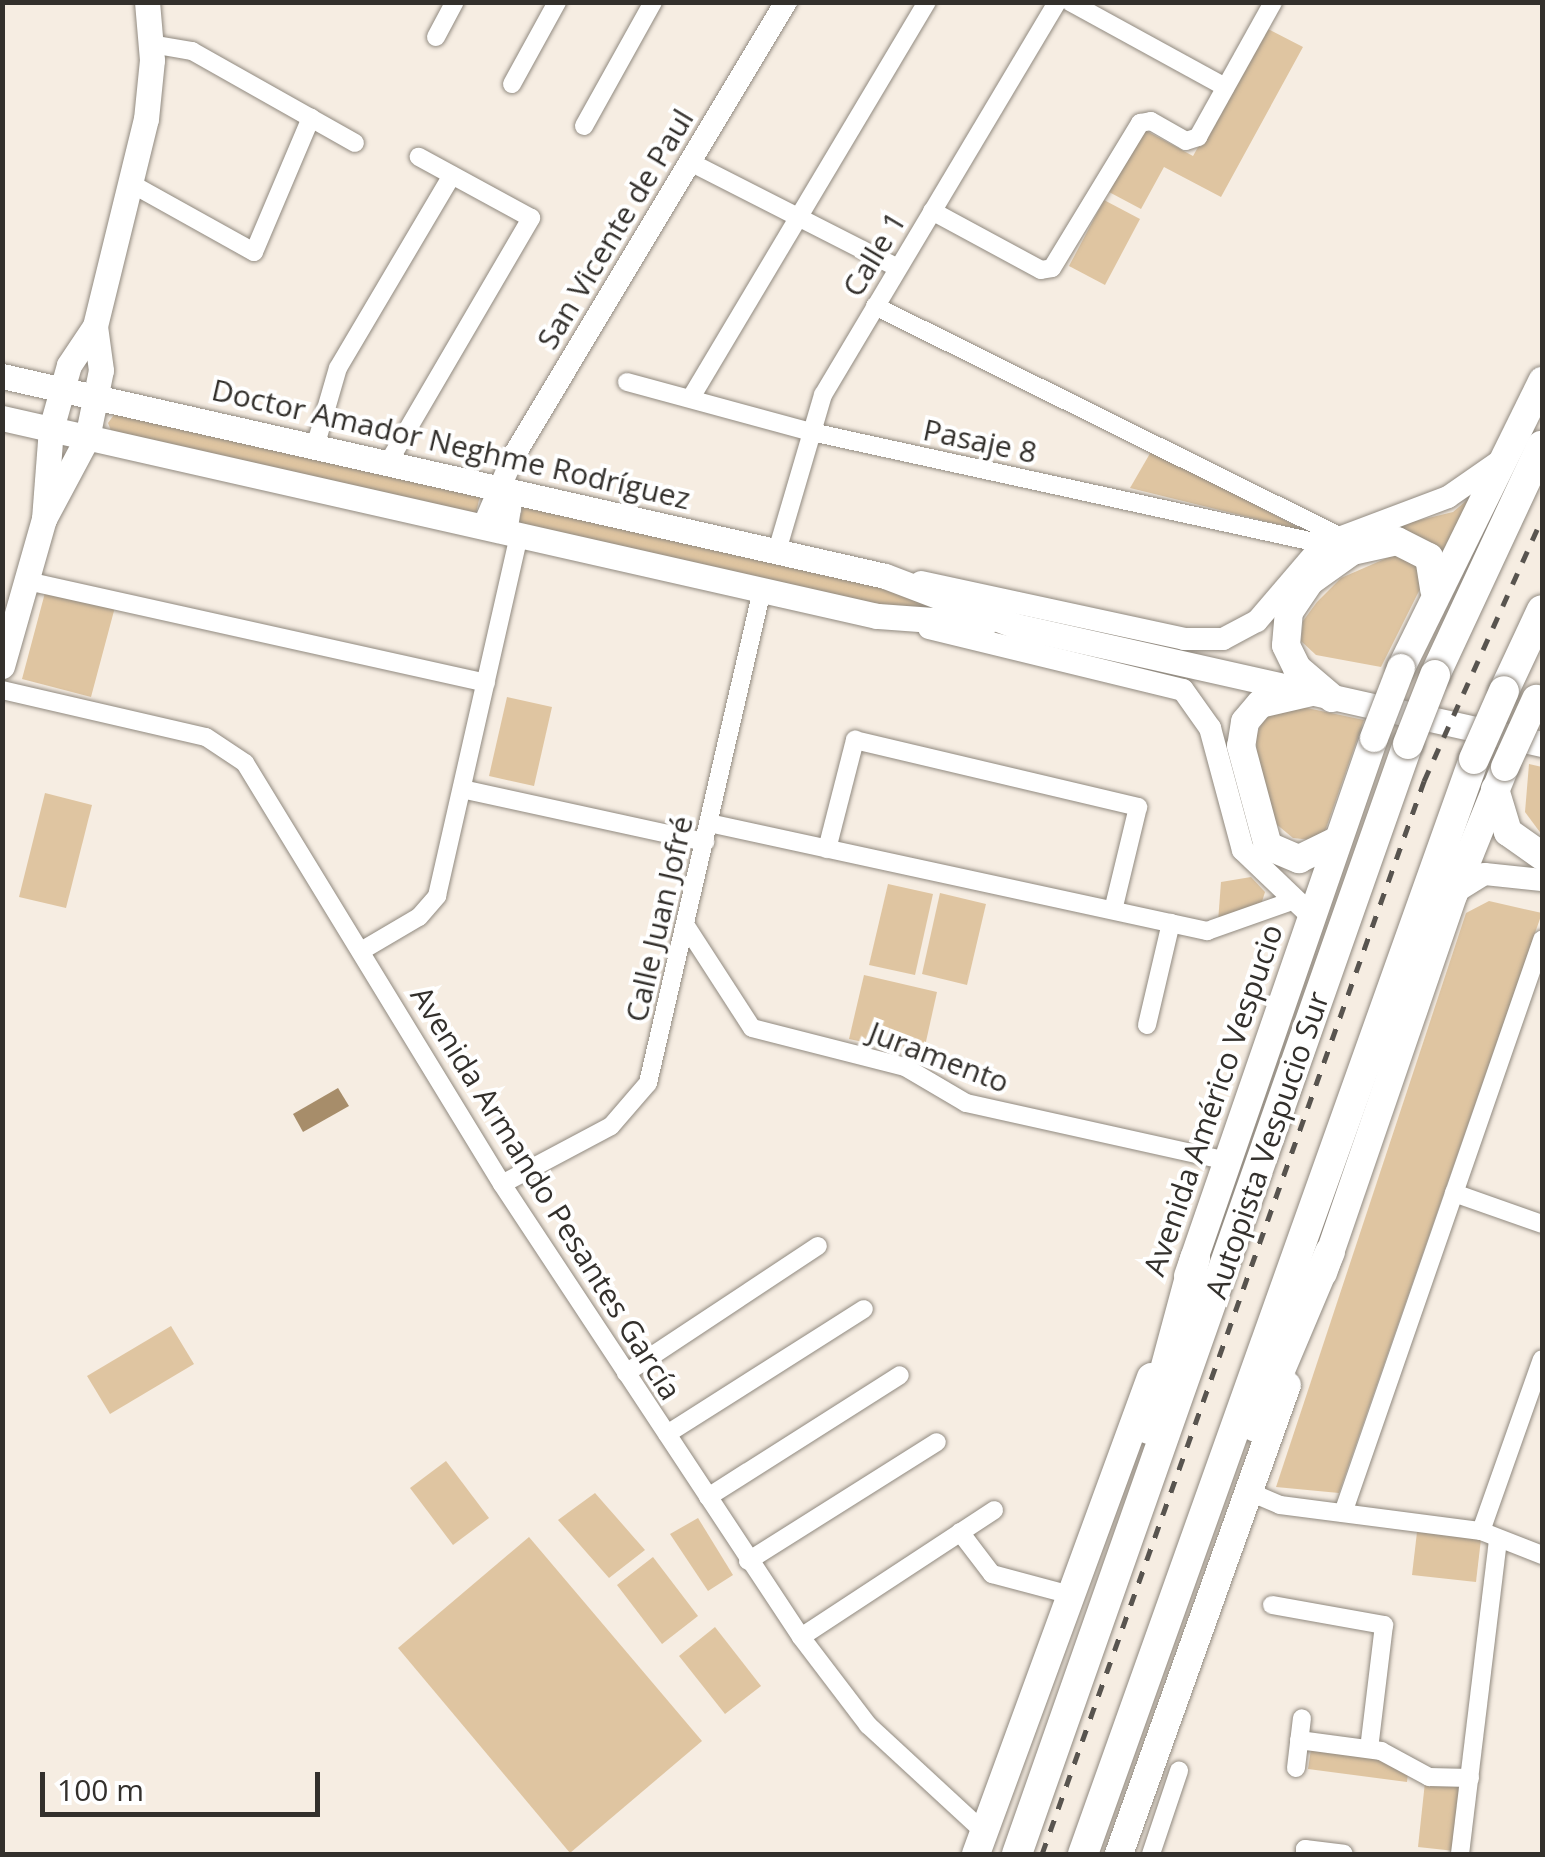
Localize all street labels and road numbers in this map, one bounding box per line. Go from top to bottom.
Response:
street label: San Vicente de Paul [529,103,701,355]
street label: Calle 1 [835,205,913,303]
street label: Doctor Amador Neghme Rodríguez [208,371,694,517]
street label: Pasaje 8 [920,411,1040,471]
street label: Calle Juan Jofré [618,813,700,1025]
street label: Avenida Américo Vespucio [1136,920,1290,1280]
street label: Avenida Armando Pesantes García [403,979,689,1407]
street label: Autopista Vespucio Sur [1198,987,1336,1303]
street label: Juramento [864,1014,1014,1100]

